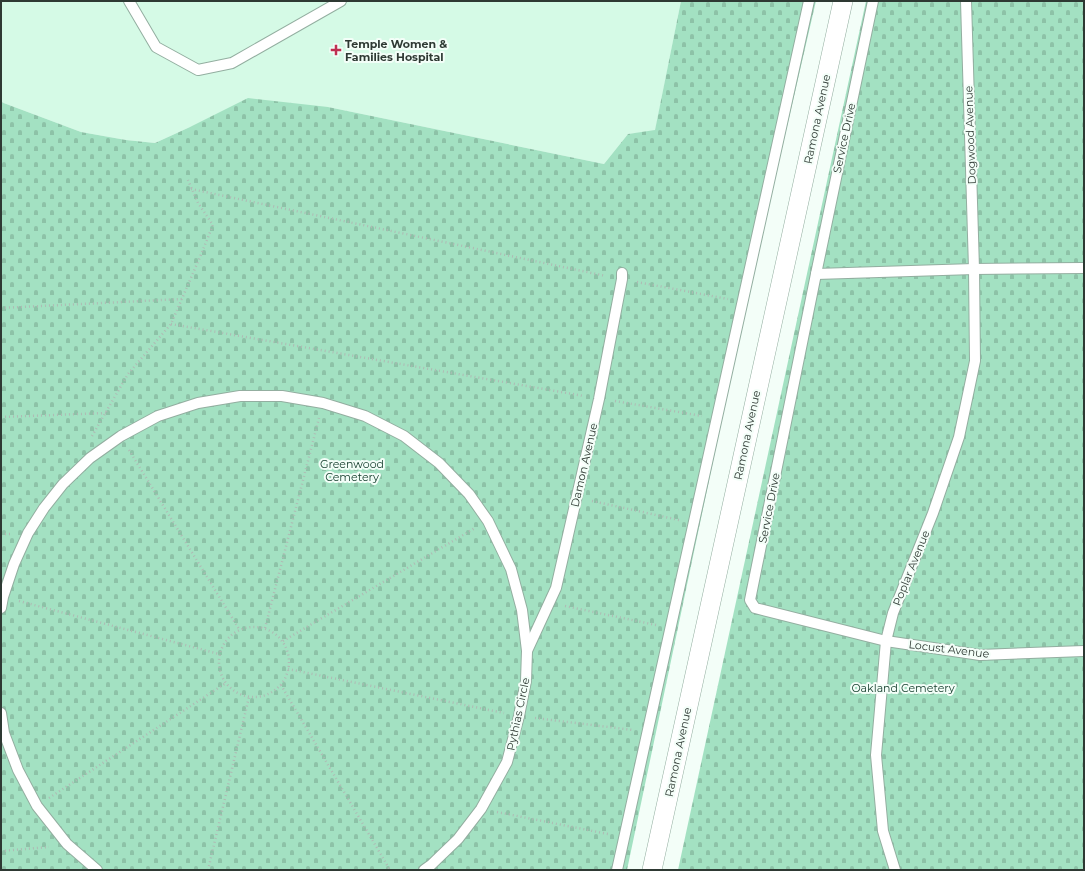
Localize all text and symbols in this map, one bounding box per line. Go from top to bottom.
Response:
place label: Temple Women & Families Hospital [345,37,447,64]
marker: Temple Women & Families Hospital [330,44,342,56]
street label: Ramona Avenue [801,73,833,165]
street label: Dogwood Avenue [961,85,979,185]
street label: Service Drive [830,101,858,174]
street label: Ramona Avenue [731,389,763,481]
street label: Damon Avenue [568,421,601,508]
park label: Greenwood Cemetery [320,457,384,484]
street label: Service Drive [755,471,783,544]
street label: Poplar Avenue [889,528,933,608]
street label: Locust Avenue [908,637,990,661]
street label: Pythias Circle [503,676,533,752]
park label: Oakland Cemetery [851,681,955,695]
street label: Ramona Avenue [662,706,694,798]

